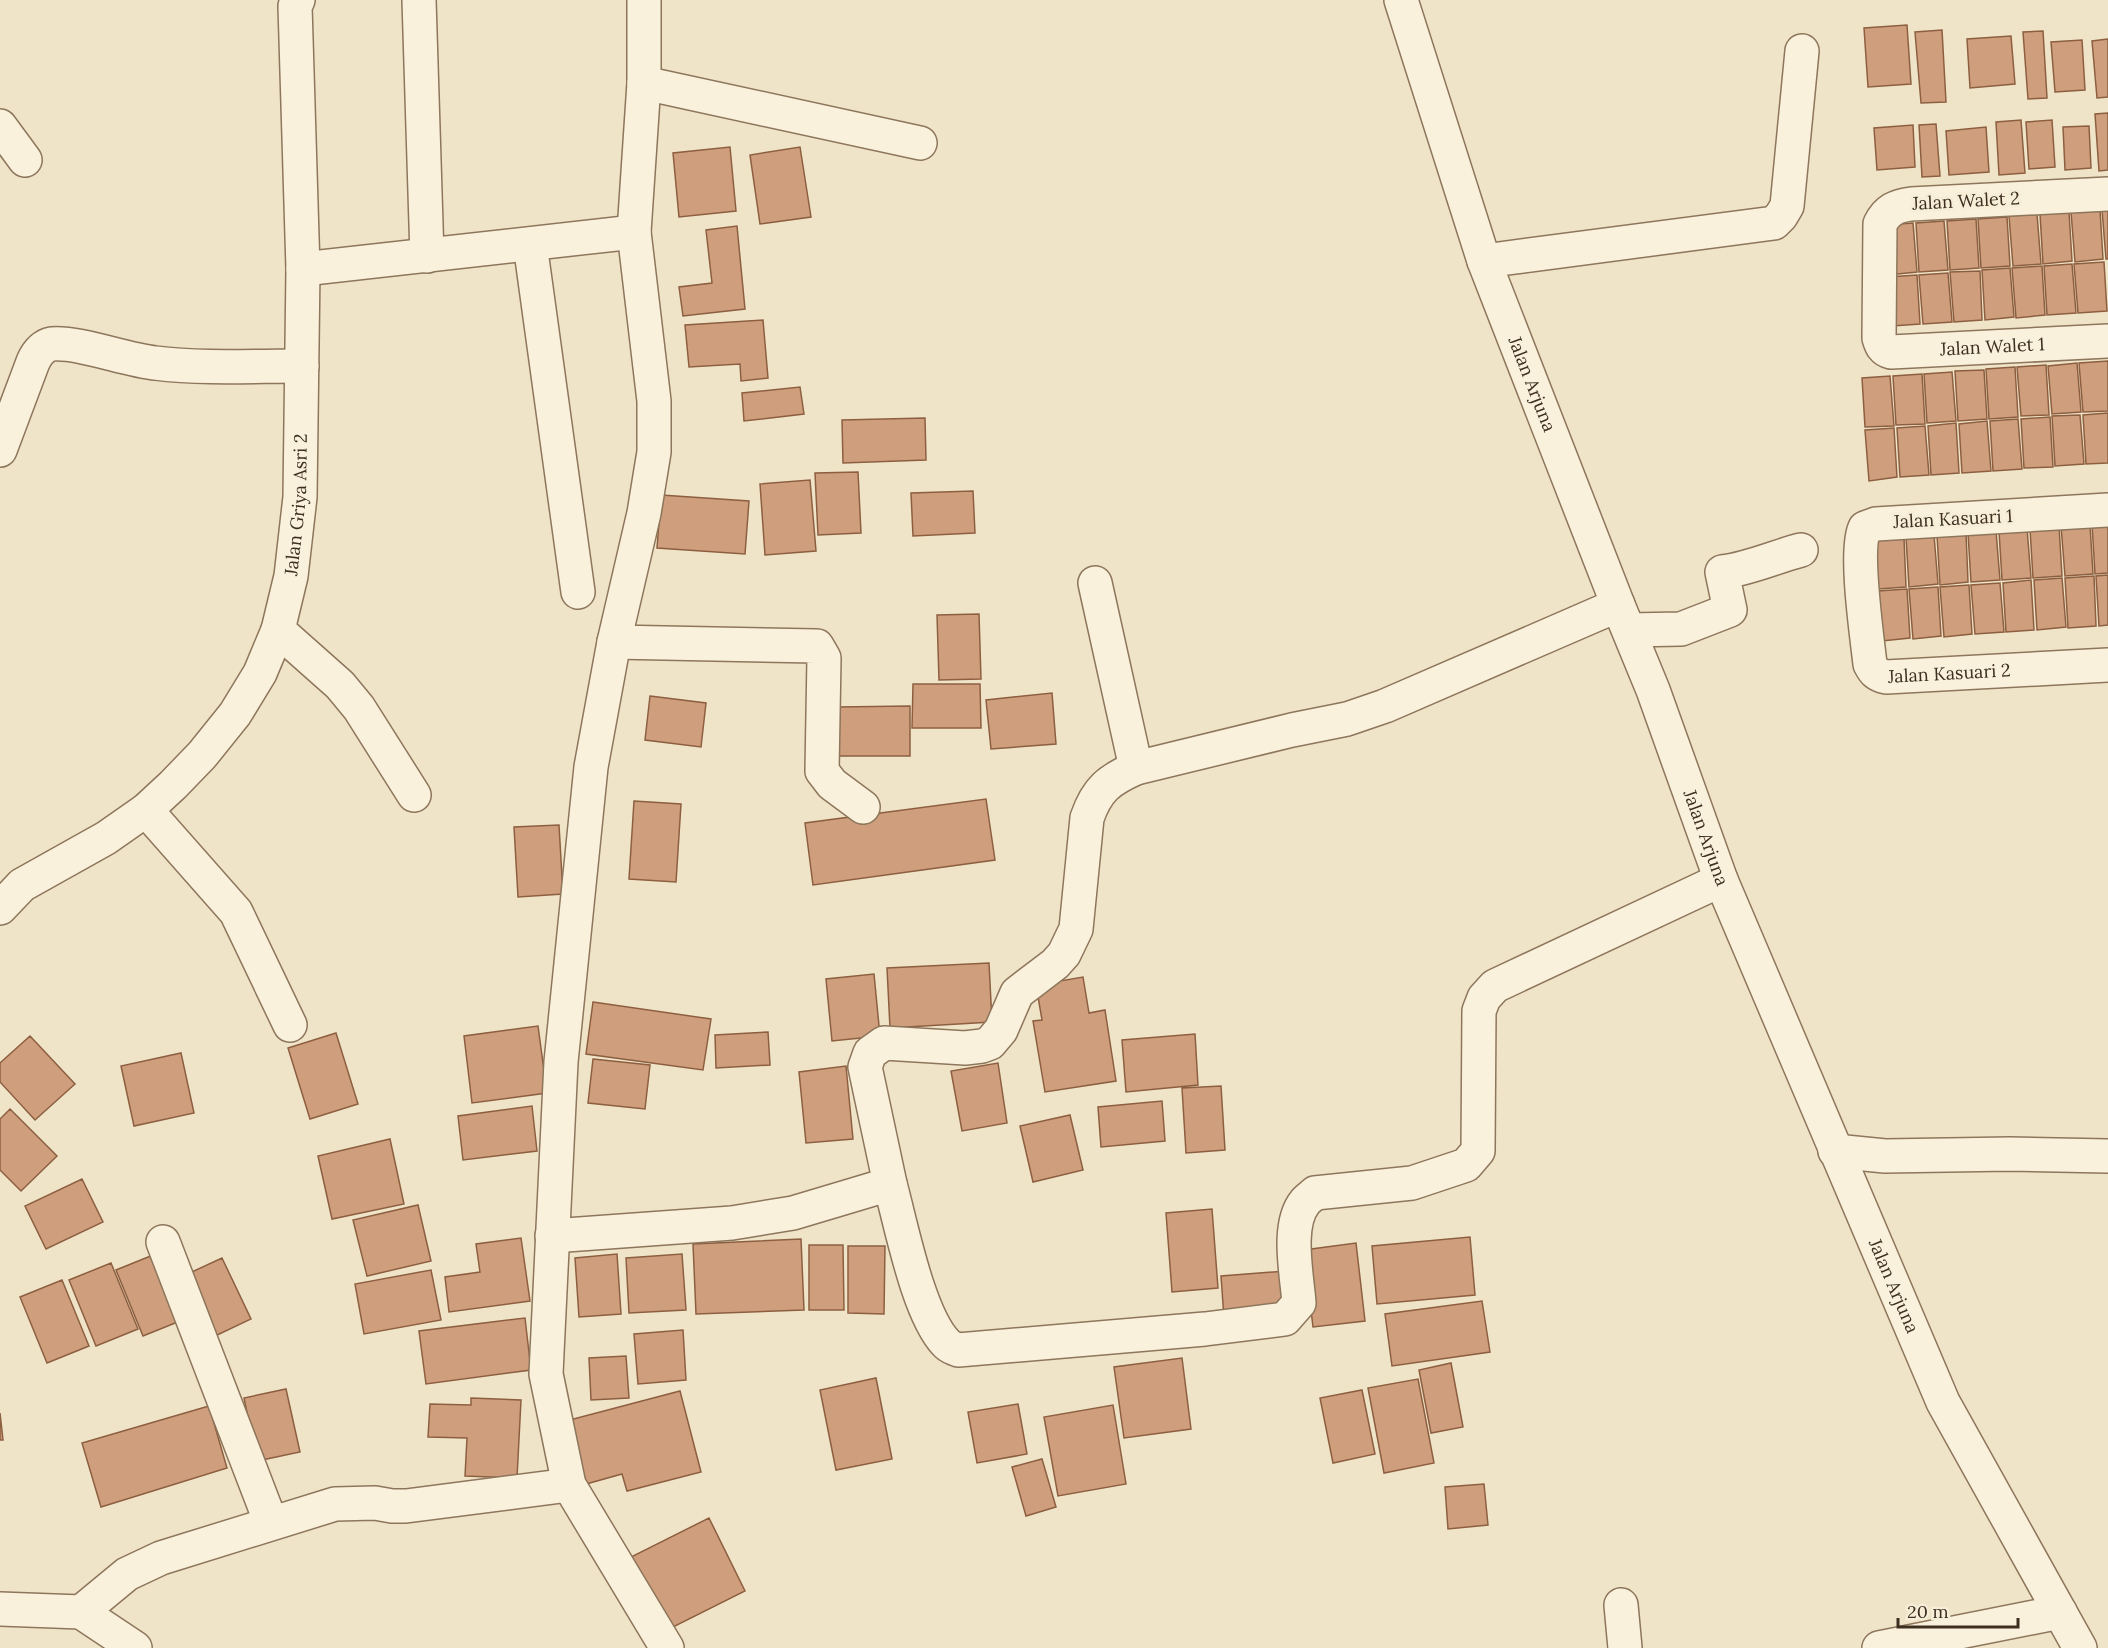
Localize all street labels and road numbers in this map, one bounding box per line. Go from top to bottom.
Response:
street label: Jalan Walet 2 [1910,186,2020,215]
street label: Jalan Arjuna [1503,332,1561,435]
street label: Jalan Walet 1 [1938,332,2045,361]
street label: Jalan Griya Asri 2 [279,433,312,578]
street label: Jalan Kasuari 1 [1892,504,2013,533]
street label: Jalan Kasuari 2 [1886,658,2011,688]
street label: Jalan Arjuna [1678,786,1734,889]
street label: Jalan Arjuna [1864,1234,1924,1337]

